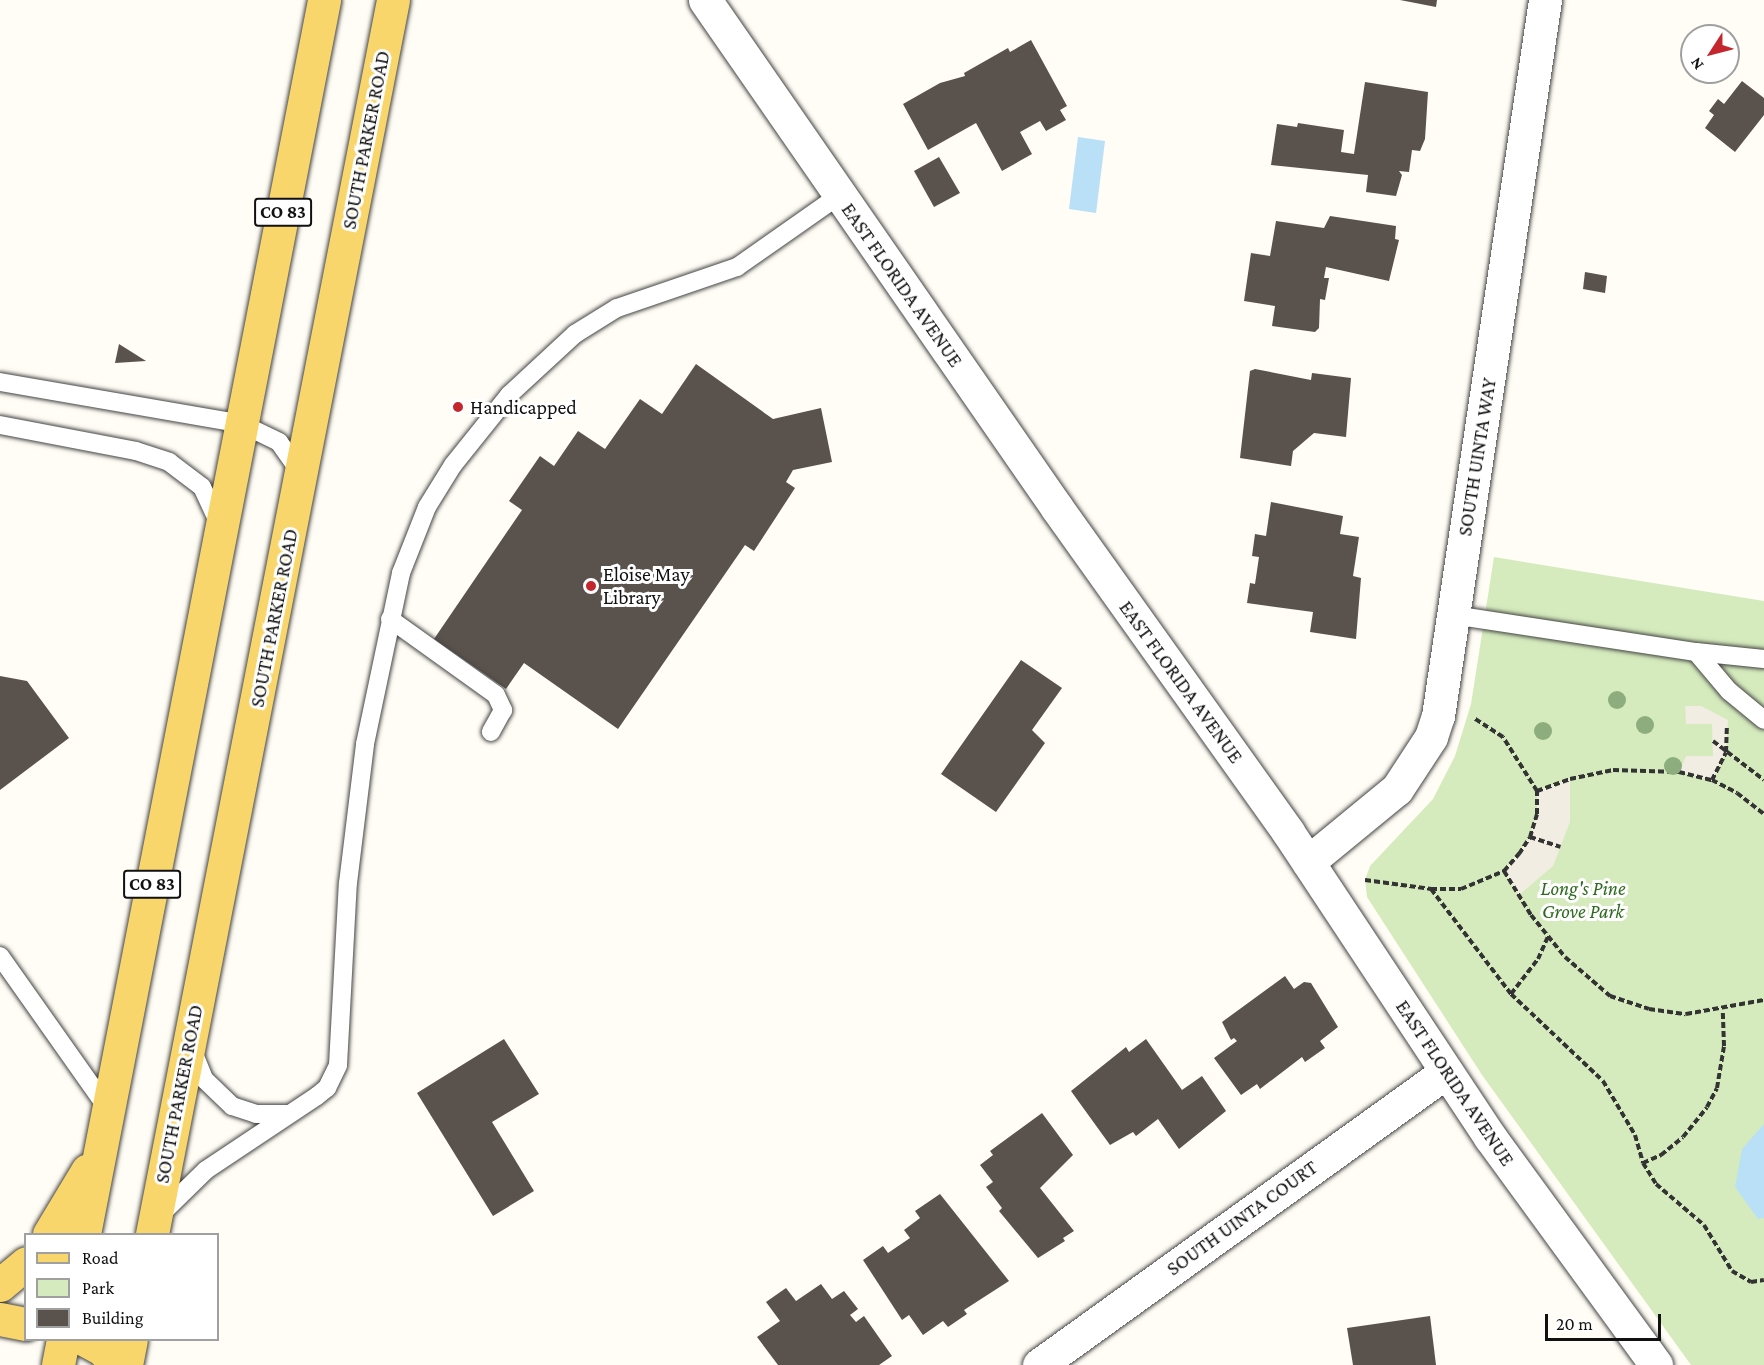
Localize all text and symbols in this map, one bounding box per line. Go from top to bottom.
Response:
north arrow [1680,24,1740,84]
street label: SOUTH PARKER ROAD [337,49,395,231]
text: N [1687,54,1707,73]
road number: CO 83 [253,197,313,227]
street label: EAST FLORIDA AVENUE [836,198,968,372]
street label: SOUTH UINTA WAY [1453,376,1501,538]
place label: Handicapped [470,395,577,419]
marker: Handicapped [451,400,465,414]
street label: SOUTH PARKER ROAD [245,527,303,709]
place label: Eloise May Library [603,562,690,609]
marker: Eloise May Library [584,579,598,593]
street label: EAST FLORIDA AVENUE [1114,596,1248,768]
road number: CO 83 [122,869,182,899]
park label: Long's Pine Grove Park [1540,877,1626,924]
street label: EAST FLORIDA AVENUE [1391,995,1519,1171]
street label: SOUTH PARKER ROAD [150,1003,208,1185]
street label: SOUTH UINTA COURT [1162,1155,1322,1281]
legend [24,1233,219,1341]
text: Road [82,1248,119,1268]
text: Park [82,1278,114,1298]
scale bar [1548,1302,1664,1340]
text: Building [82,1308,143,1328]
text: 20 m [1556,1314,1593,1334]

